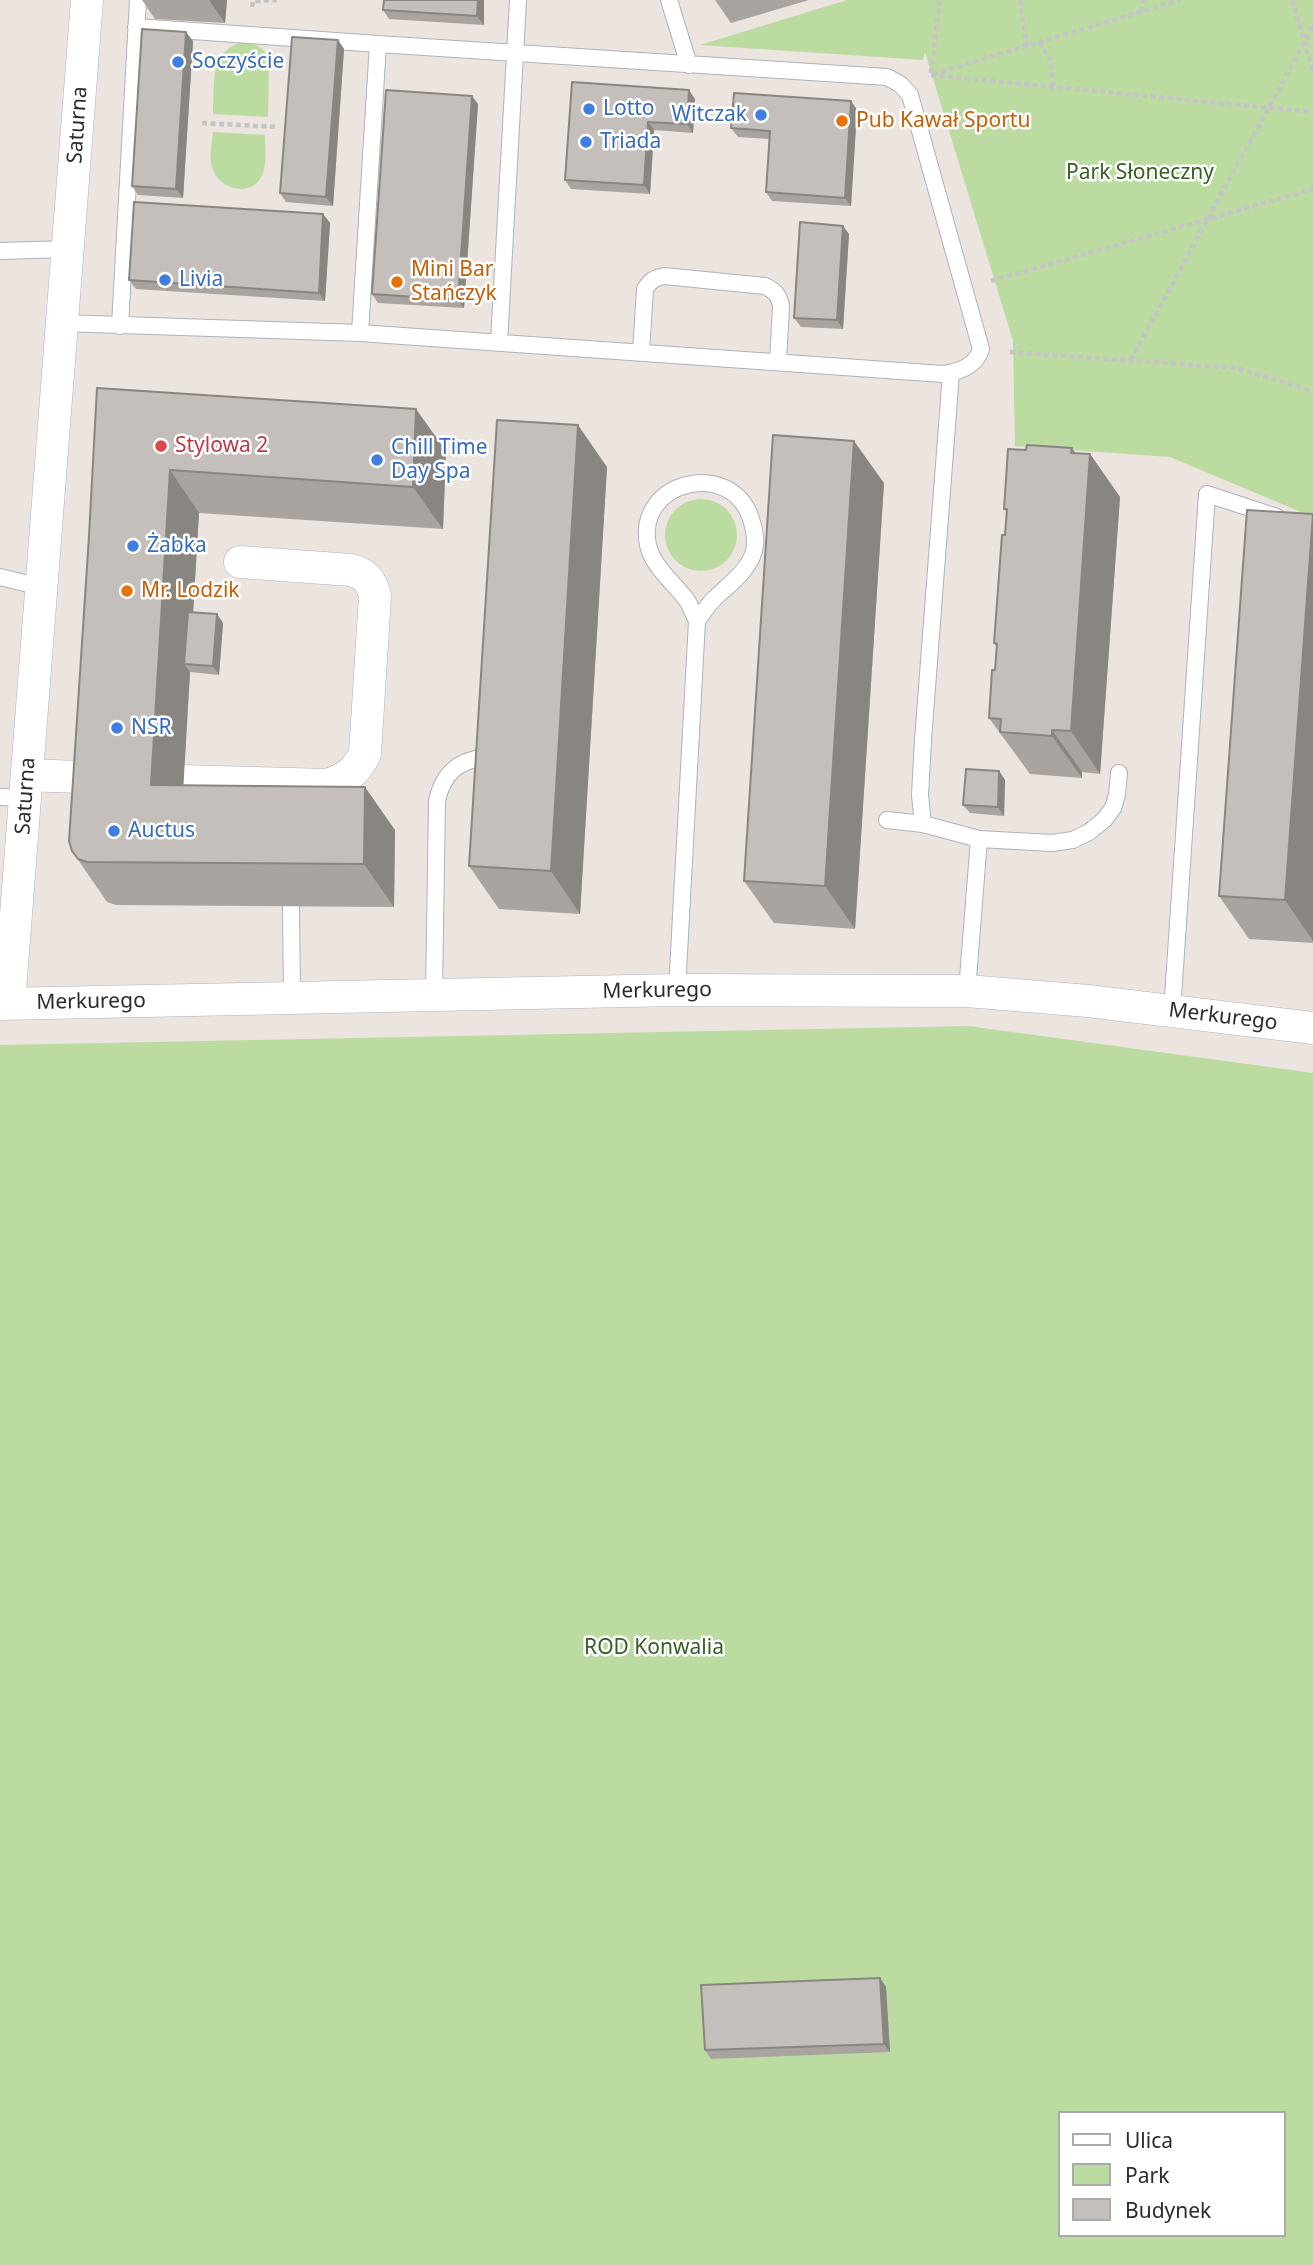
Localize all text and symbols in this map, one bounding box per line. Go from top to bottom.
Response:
place label: Soczyście [192,49,284,75]
marker: Soczyście [170,54,186,70]
street label: Saturna [63,86,93,164]
place label: Lotto [603,96,655,122]
marker: Lotto [581,101,597,117]
place label: Witczak [672,102,747,128]
marker: Witczak [753,107,769,123]
place label: Pub Kawał Sportu [856,108,1030,134]
marker: Pub Kawał Sportu [834,113,850,129]
place label: Triada [600,129,661,155]
marker: Triada [578,134,594,150]
park label: Park Słoneczny [1066,160,1214,186]
place label: Mini Bar Stańczyk [411,257,497,307]
place label: Livia [179,267,223,293]
marker: Livia [157,272,173,288]
marker: Mini Bar Stańczyk [389,274,405,290]
place label: Stylowa 2 [175,433,268,459]
place label: Chill Time Day Spa [391,435,488,485]
marker: Stylowa 2 [153,438,169,454]
marker: Chill Time Day Spa [369,452,385,468]
place label: Żabka [147,533,207,559]
marker: Żabka [125,538,141,554]
place label: Mr. Lodzik [141,578,240,604]
marker: Mr. Lodzik [119,583,135,599]
place label: NSR [131,715,172,741]
marker: NSR [109,720,125,736]
street label: Saturna [11,757,41,835]
place label: Auctus [128,818,195,844]
marker: Auctus [106,823,122,839]
street label: Merkurego [602,977,712,1005]
street label: Merkurego [36,988,146,1016]
street label: Merkurego [1167,998,1279,1036]
park label: ROD Konwalia [584,1635,724,1661]
legend [1058,2111,1285,2237]
text: Ulica [1125,2126,1173,2154]
text: Park [1125,2161,1169,2189]
text: Budynek [1125,2196,1211,2224]

